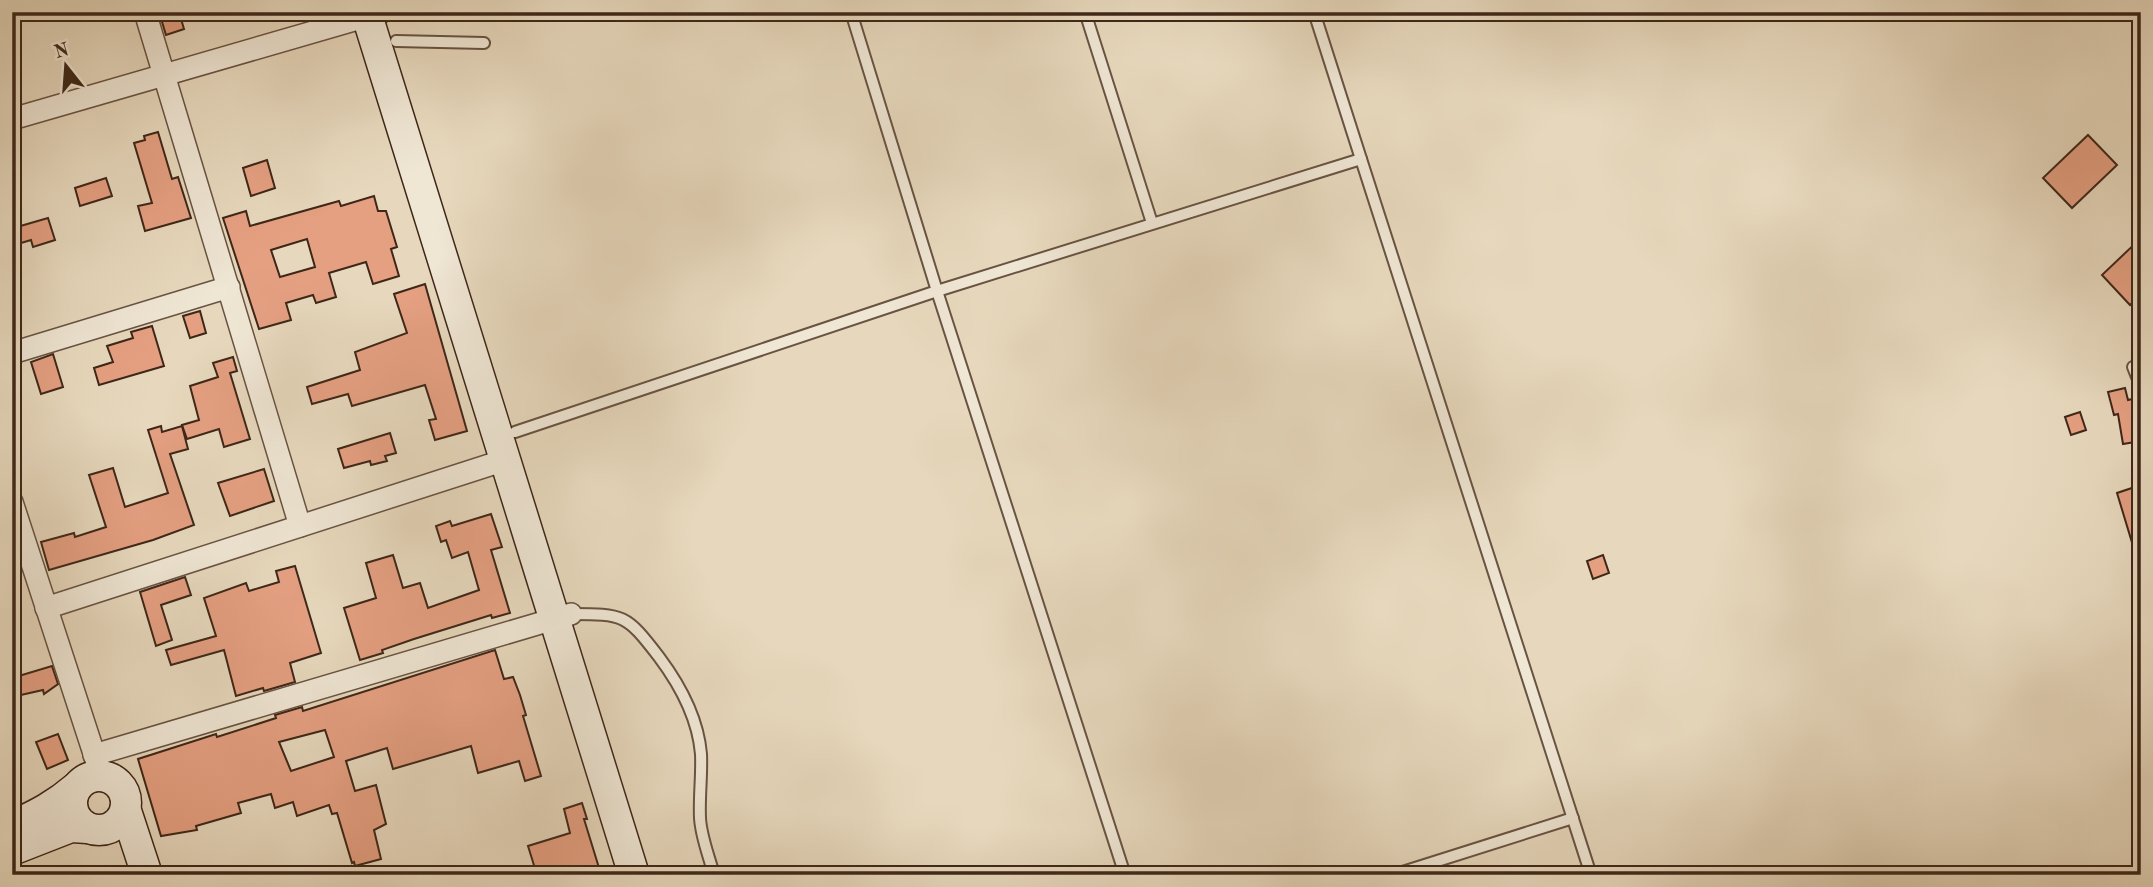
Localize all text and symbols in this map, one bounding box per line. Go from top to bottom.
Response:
north arrow [32,32,102,102]
text: N [52,41,72,63]

